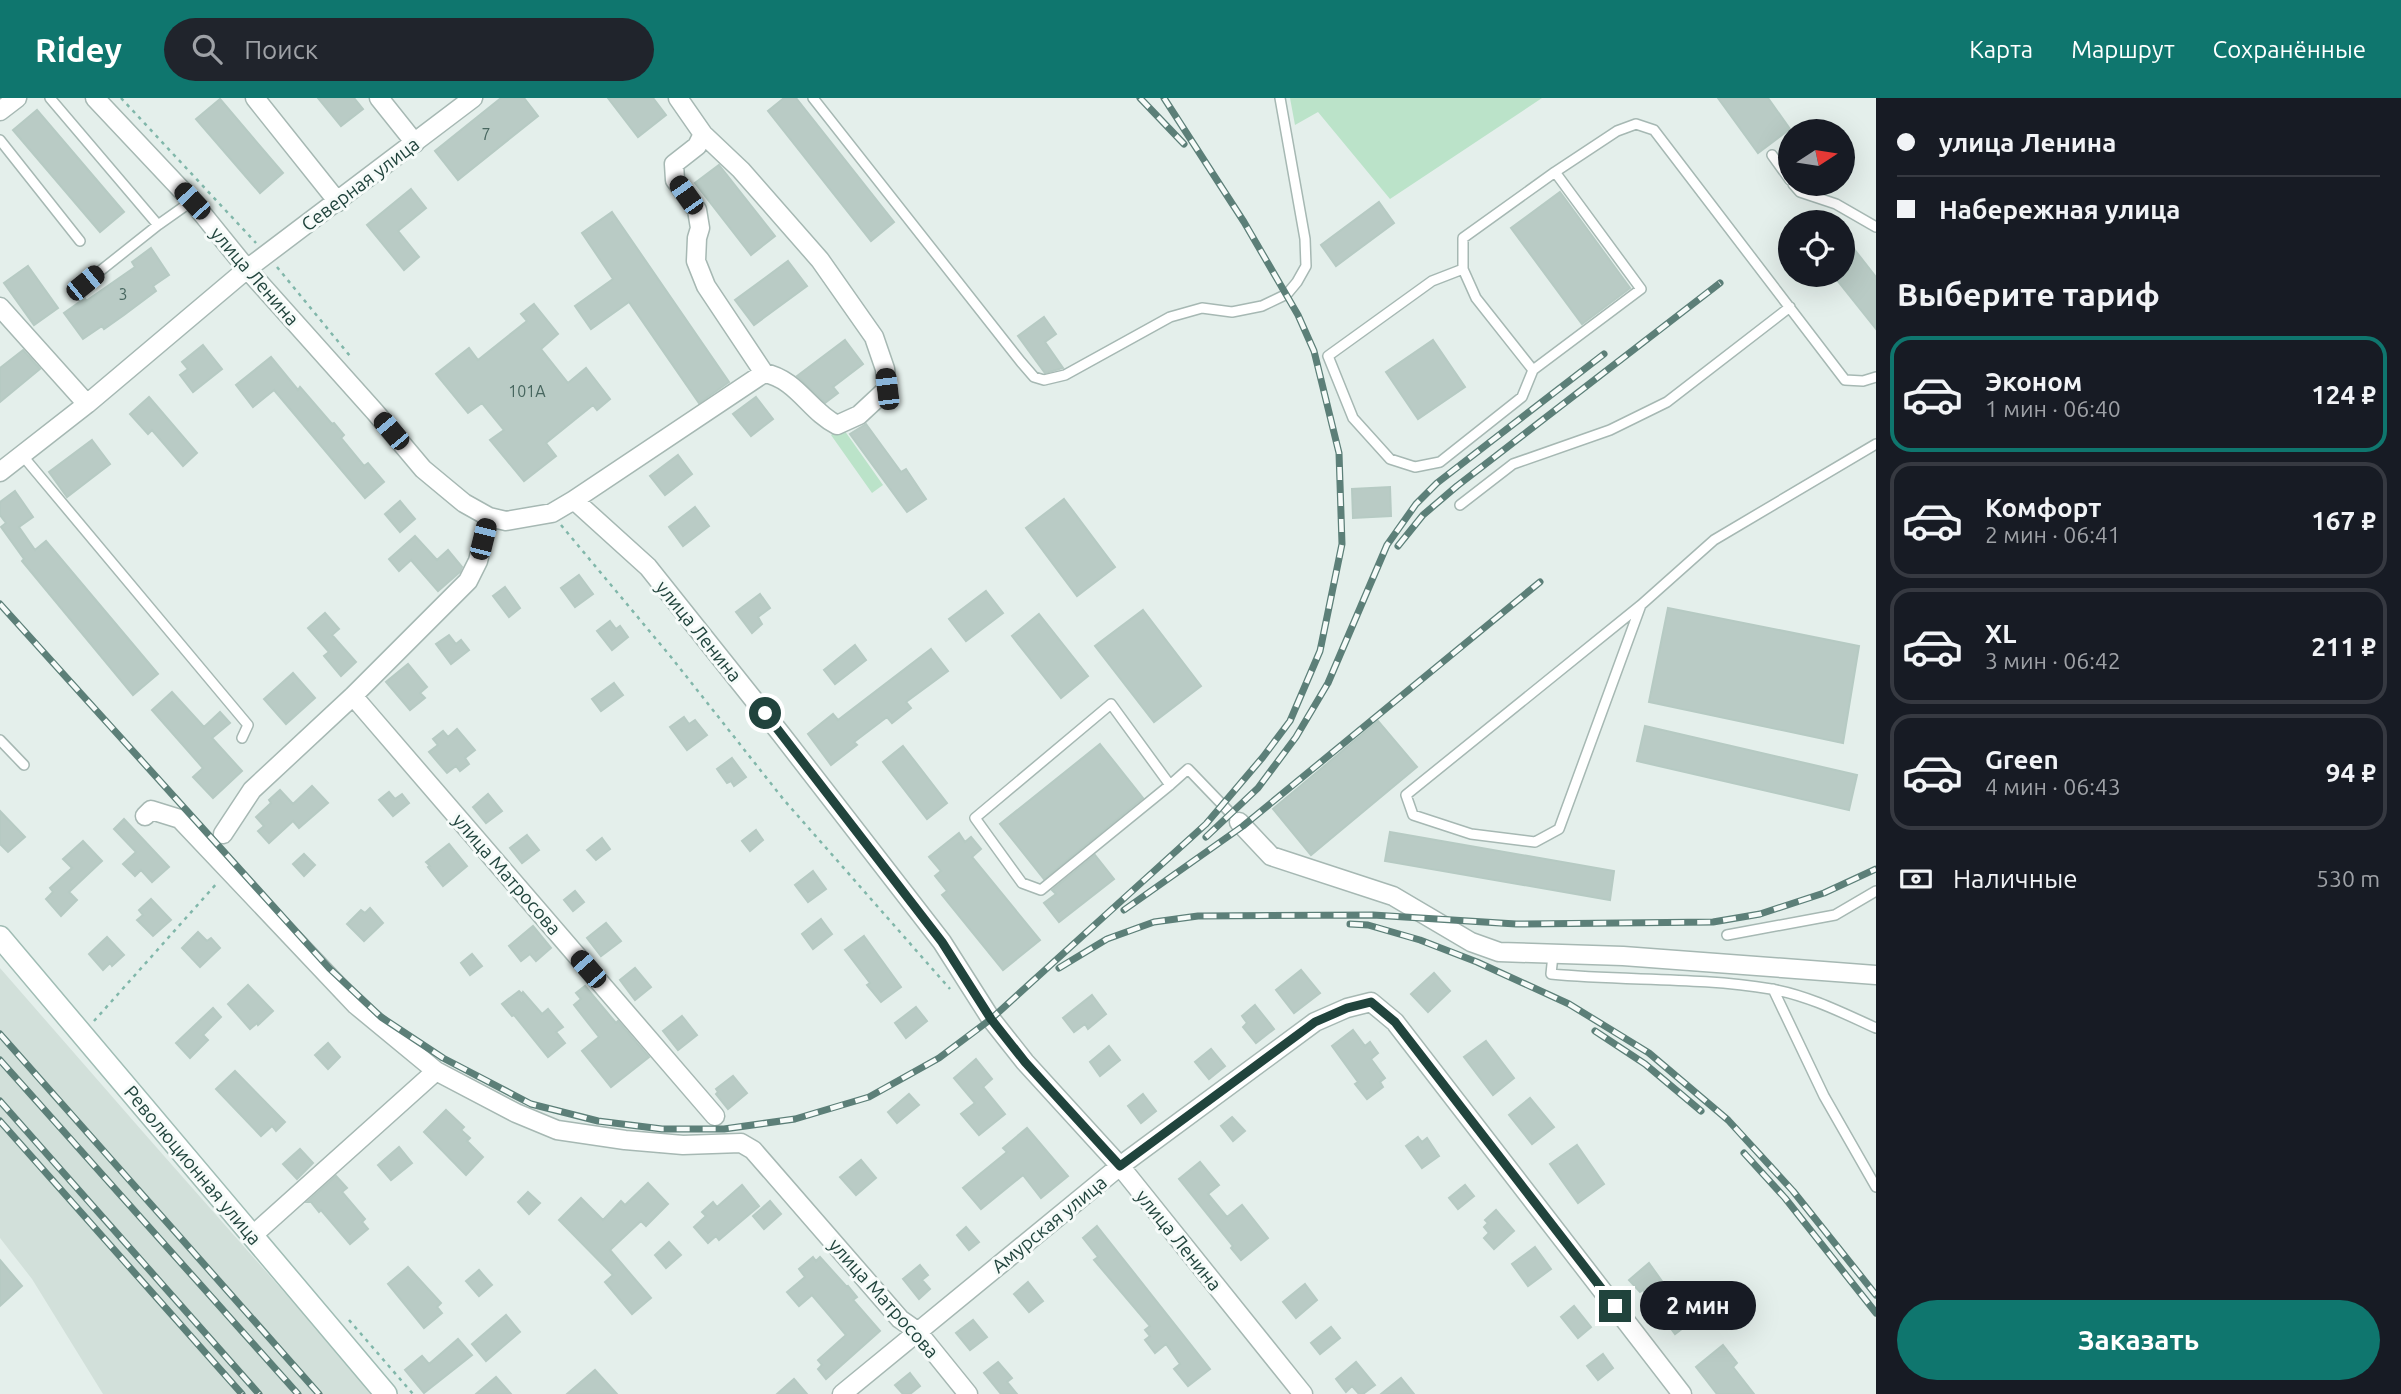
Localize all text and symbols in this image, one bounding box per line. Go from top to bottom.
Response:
search box [164,18,654,81]
icon: search [188,30,226,68]
text: Ridey [35,31,122,68]
text: Поиск [244,35,318,64]
text: Карта [1969,36,2033,63]
text: Маршрут [2071,36,2175,63]
text: Сохранённые [2213,36,2366,63]
north arrow [1778,119,1855,196]
map controls [1778,119,1855,287]
house number: 7 [481,125,491,143]
text: улица Ленина [1939,128,2116,157]
street label: Северная улица [297,133,423,235]
car [666,172,707,218]
car [170,178,215,224]
text: Набережная улица [1939,195,2180,224]
button: locate [1778,210,1855,287]
street label: улица Ленина [206,222,304,330]
car [63,262,108,304]
text: Выберите тариф [1897,276,2160,312]
house number: 3 [118,285,128,303]
icon: car [1901,363,1964,426]
car [875,367,900,411]
text: Эконом [1985,367,2082,396]
text: 124 ₽ [2311,380,2376,409]
house number: 101А [508,382,546,400]
text: 1 мин · 06:40 [1985,396,2121,421]
car [370,408,413,454]
icon: car [1901,489,1964,552]
text: Комфорт [1985,493,2101,522]
text: 167 ₽ [2311,506,2376,535]
car [468,516,499,562]
text: 2 мин · 06:41 [1985,522,2121,547]
street label: улица Ленина [652,576,746,686]
icon: car [1901,615,1964,678]
text: XL [1985,619,2016,648]
text: 211 ₽ [2311,632,2376,661]
text: 3 мин · 06:42 [1985,648,2121,673]
route start [749,697,781,729]
icon: car [1901,741,1964,804]
text: Green [1985,745,2059,774]
text: 94 ₽ [2326,758,2376,787]
text: 4 мин · 06:43 [1985,774,2121,799]
street label: улица Матросова [448,809,566,939]
icon: cash [1897,860,1935,898]
text: Наличные [1953,864,2078,893]
text: 530 m [2316,866,2380,891]
car [567,946,610,992]
street label: Революционная улица [120,1081,266,1249]
street label: Амурская улица [987,1171,1111,1277]
street label: улица Ленина [1132,1185,1226,1295]
street label: улица Матросова [824,1234,944,1362]
callout: 2 мин [1640,1282,1755,1330]
route end [1599,1290,1631,1322]
text: 2 мин [1666,1293,1730,1318]
button: Заказать [1897,1300,2380,1380]

